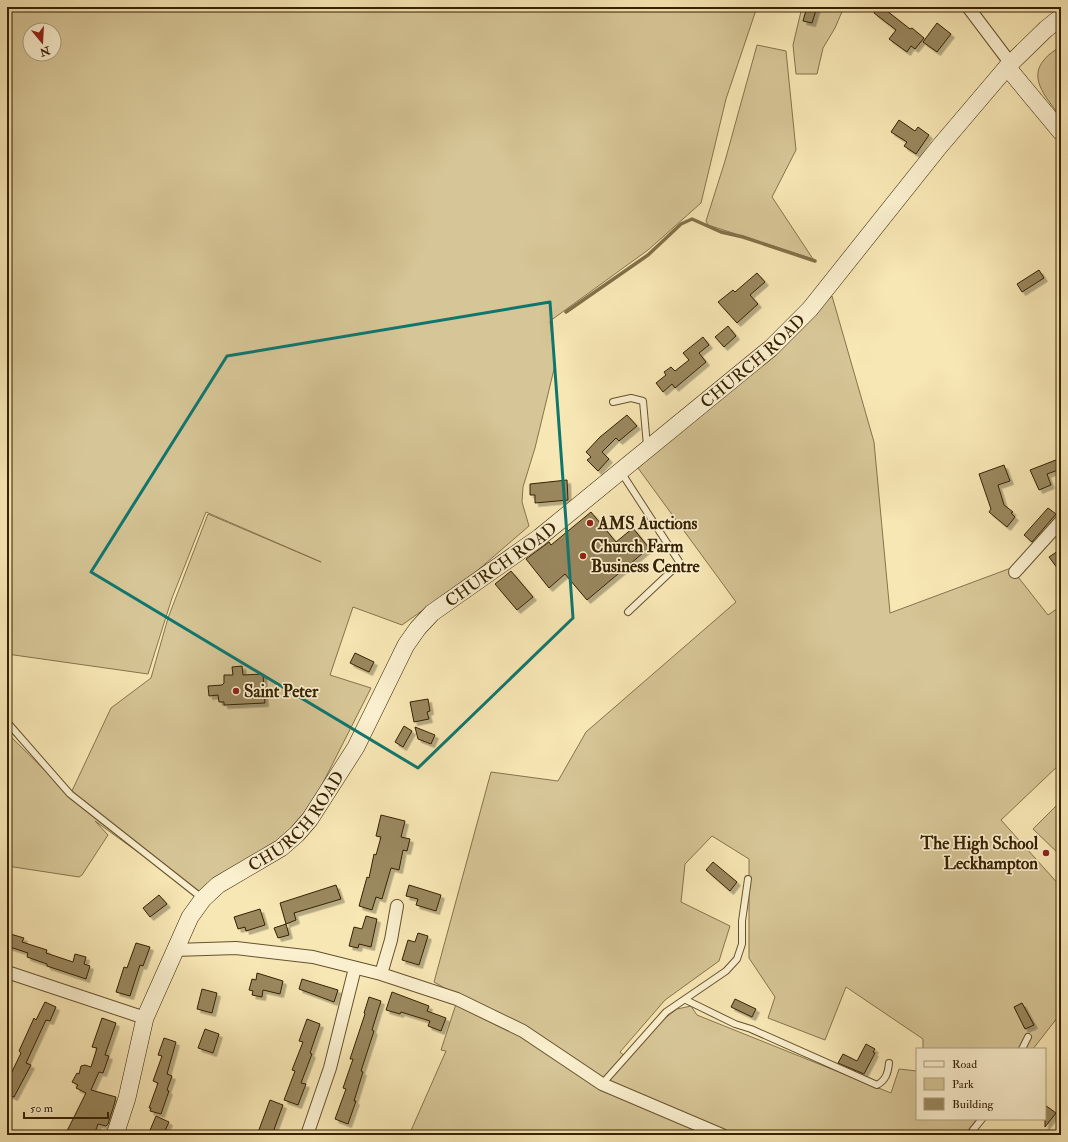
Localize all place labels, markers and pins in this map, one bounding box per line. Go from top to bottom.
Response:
place label: AMS Auctions [597,513,698,534]
marker: AMS Auctions [585,518,595,528]
place label: Church Farm Business Centre [591,536,700,577]
marker: Church Farm Business Centre [578,551,588,561]
place label: Saint Peter [244,681,319,702]
marker: Saint Peter [231,686,241,696]
place label: The High School Leckhampton [920,833,1039,875]
marker: The High School Leckhampton [1041,848,1051,858]

